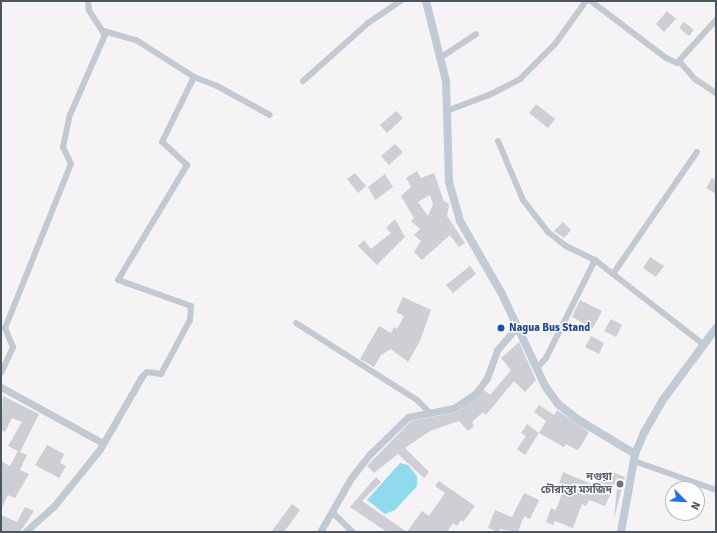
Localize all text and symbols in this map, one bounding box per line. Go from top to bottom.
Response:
place label: Nagua Bus Stand [509,321,590,335]
marker: Nagua Bus Stand [496,323,506,333]
place label: নগুয়া চৌরাস্তা মসজিদ [541,471,612,497]
marker: নগুয়া চৌরাস্তা মসজিদ [615,479,625,489]
north arrow [665,481,705,521]
text: N [688,500,703,512]

